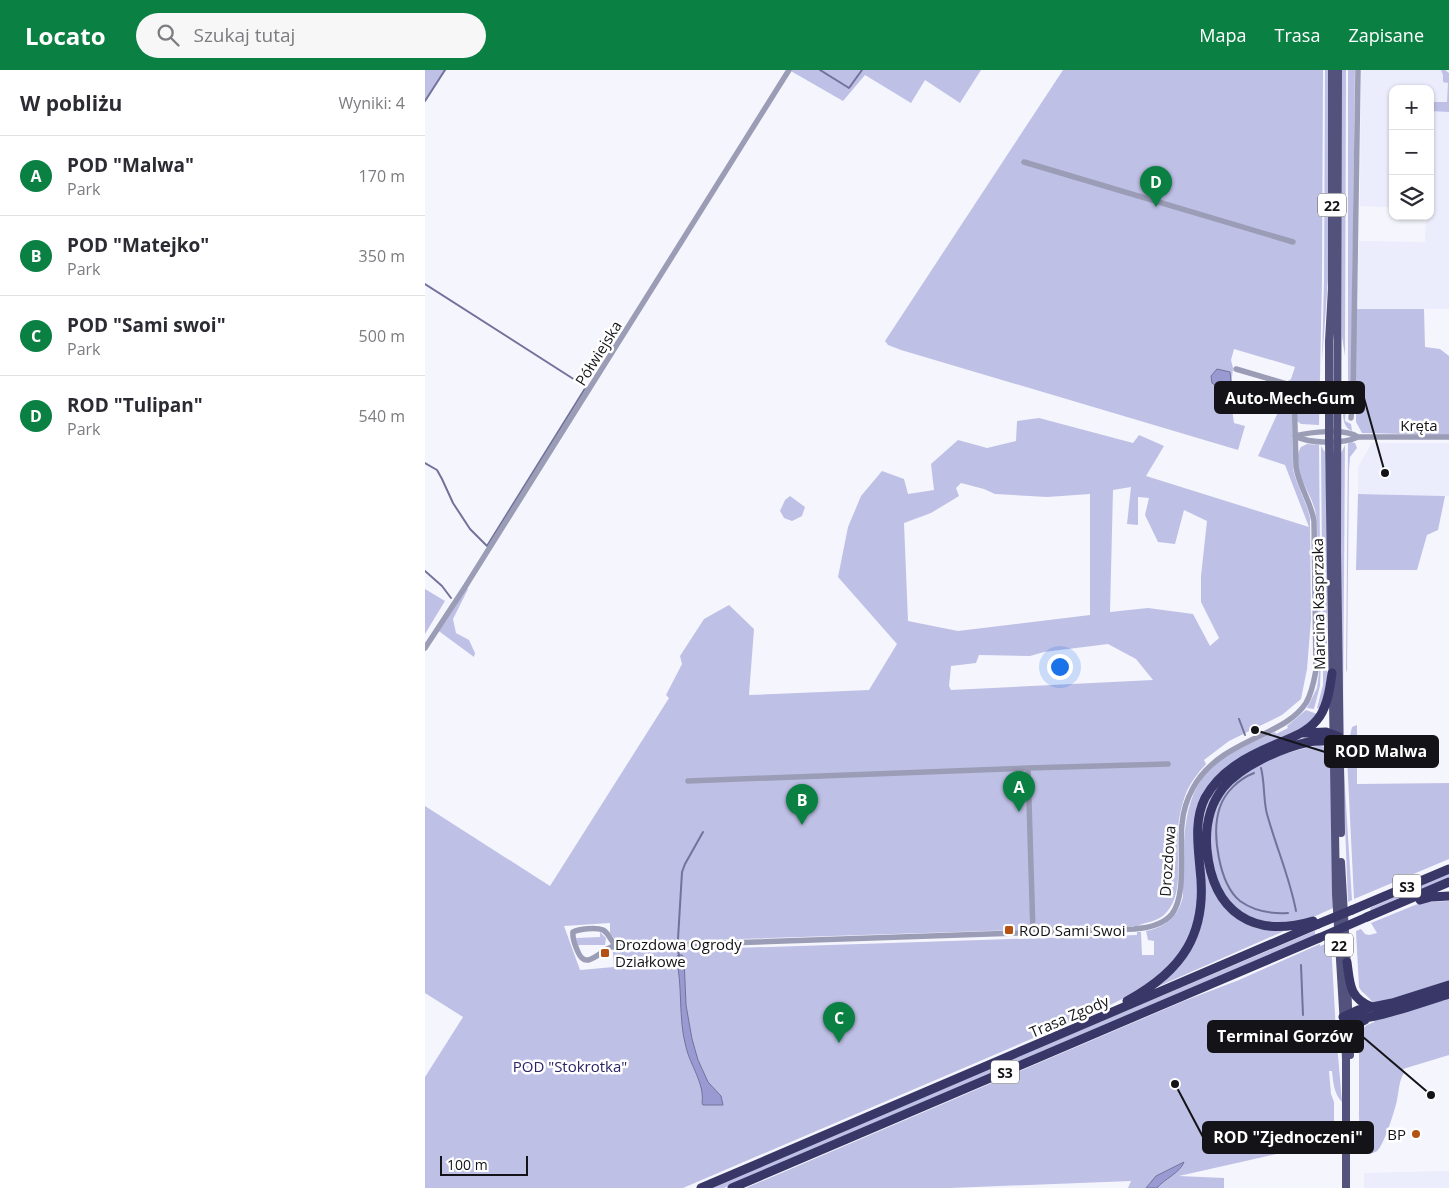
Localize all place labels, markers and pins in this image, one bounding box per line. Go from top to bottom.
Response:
pin: D [1140,166,1172,207]
callout: Auto-Mech-Gum [1215,382,1364,413]
callout: ROD Malwa [1325,736,1438,767]
pin: A [1003,771,1035,812]
pin: B [786,784,818,825]
place label: ROD Sami Swoi [1019,920,1126,940]
marker: ROD Sami Swoi [1003,924,1015,936]
place label: Drozdowa Ogrody Działkowe [615,934,742,971]
marker: Drozdowa Ogrody Działkowe [599,947,611,959]
pin: C [823,1002,855,1043]
callout: Terminal Gorzów [1208,1021,1363,1052]
callout: ROD "Zjednoczeni" [1203,1122,1373,1153]
place label: BP [1387,1124,1406,1144]
marker: BP [1410,1128,1422,1140]

